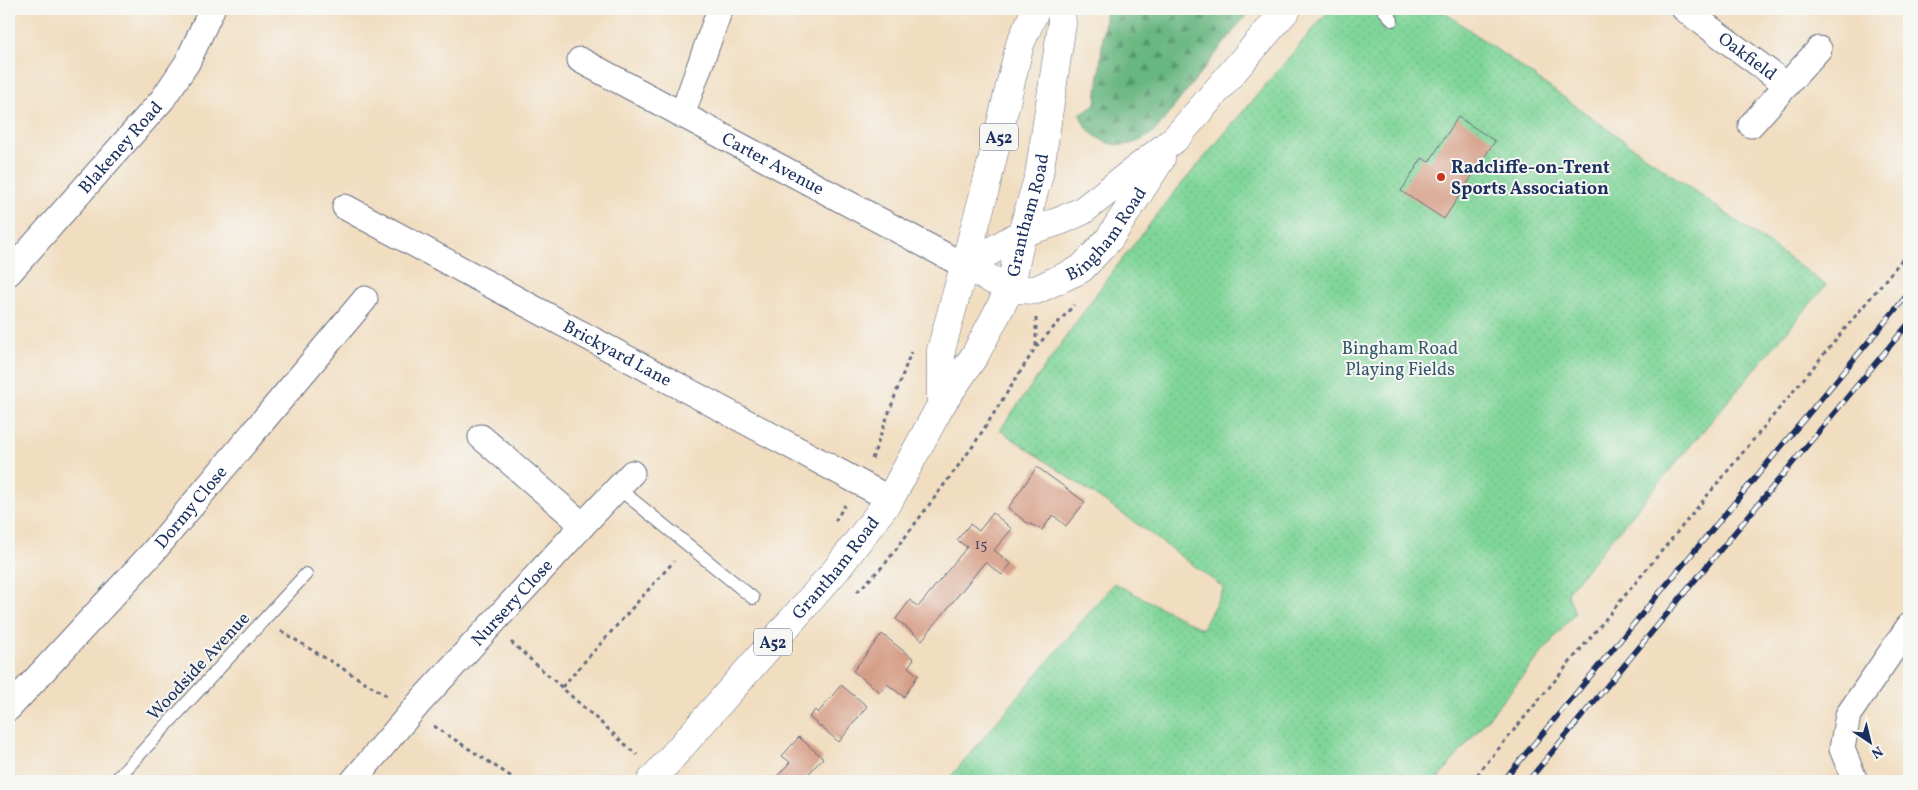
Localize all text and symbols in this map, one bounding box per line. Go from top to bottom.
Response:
street label: Oakfield [1712,27,1781,87]
street label: Blakeney Road [74,96,169,200]
road number: A52 [980,124,1018,150]
street label: Carter Avenue [717,127,828,202]
street label: Grantham Road [1002,152,1056,279]
place label: Radcliffe-on-Trent Sports Association [1451,156,1610,202]
marker: Radcliffe-on-Trent Sports Association [1435,171,1447,183]
street label: Bingham Road [1062,183,1153,288]
street label: Brickyard Lane [558,315,675,394]
park label: Bingham Road Playing Fields [1342,337,1458,383]
street label: Dormy Close [150,461,234,555]
street label: Grantham Road [787,512,886,626]
house number: 15 [974,535,988,556]
street label: Nursery Close [466,554,560,653]
street label: Woodside Avenue [142,607,256,727]
road number: A52 [754,628,792,656]
north arrow [1846,718,1896,768]
text: N [1867,741,1886,762]

